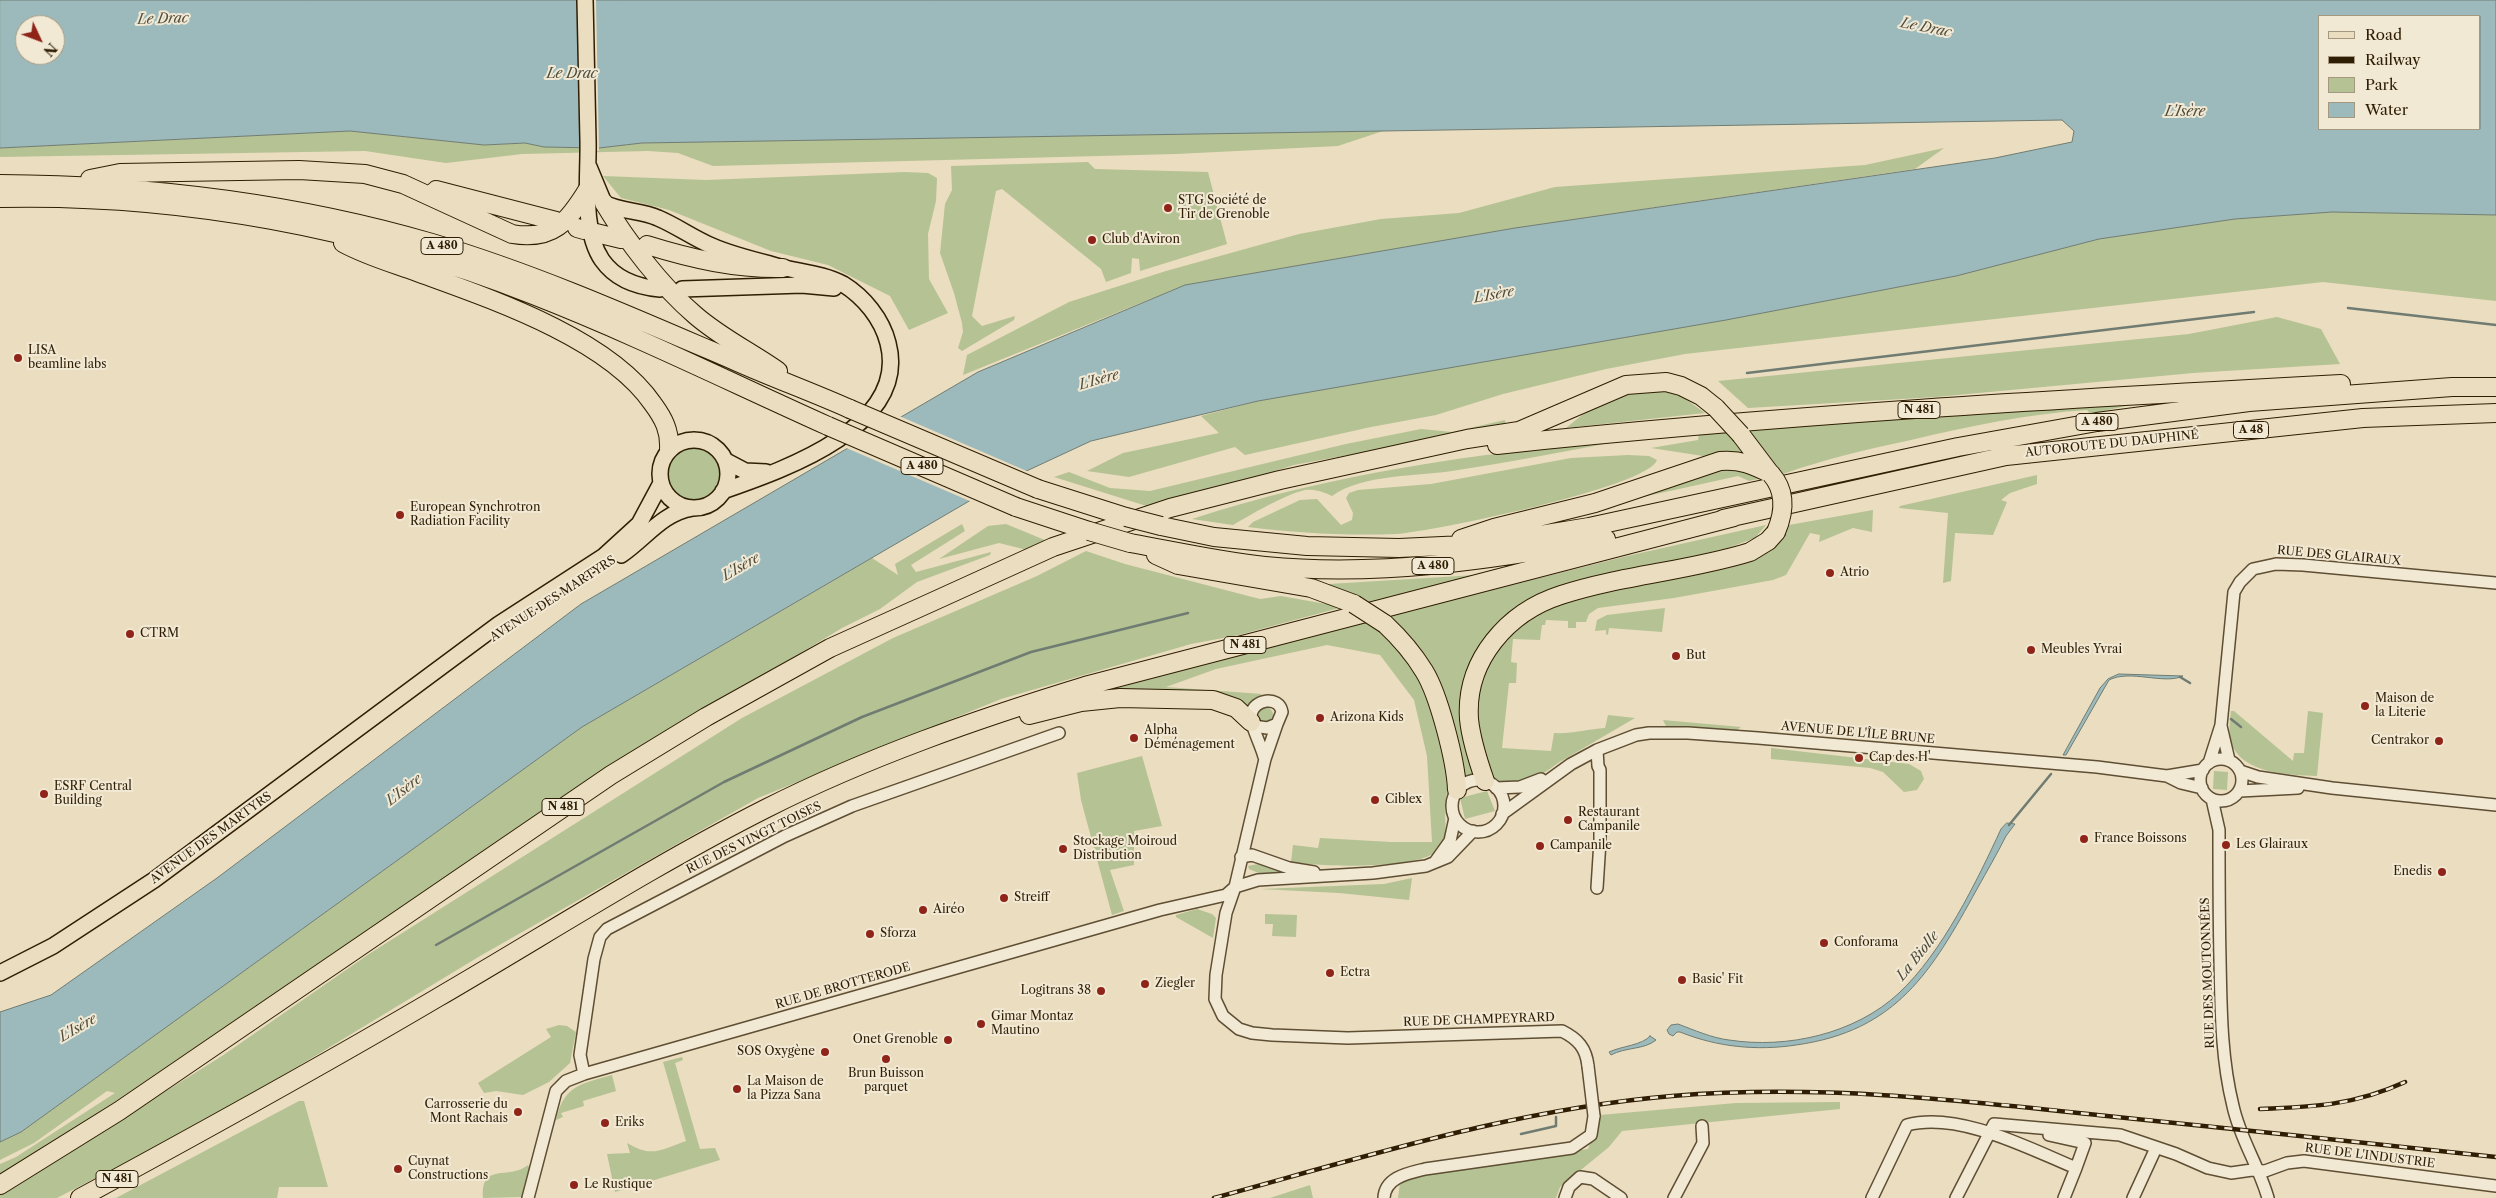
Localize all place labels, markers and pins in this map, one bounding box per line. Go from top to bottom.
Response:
place label: STG Société de Tir de Grenoble [1178,194,1270,222]
marker: STG Société de Tir de Grenoble [1162,202,1174,214]
place label: Club d'Aviron [1102,233,1180,247]
marker: Club d'Aviron [1086,234,1098,246]
place label: LISA beamline labs [28,344,106,372]
marker: LISA beamline labs [12,352,24,364]
place label: European Synchrotron Radiation Facility [410,501,540,529]
marker: European Synchrotron Radiation Facility [394,509,406,521]
place label: Atrio [1840,566,1869,580]
marker: Atrio [1824,567,1836,579]
place label: CTRM [140,627,179,641]
marker: CTRM [124,628,136,640]
place label: Meubles Yvrai [2041,643,2122,657]
marker: Meubles Yvrai [2025,644,2037,656]
place label: But [1686,649,1706,663]
marker: But [1670,650,1682,662]
place label: Maison de la Literie [2375,692,2434,720]
marker: Maison de la Literie [2359,700,2371,712]
place label: Arizona Kids [1330,711,1404,725]
marker: Arizona Kids [1314,712,1326,724]
place label: Alpha Déménagement [1144,724,1235,752]
marker: Alpha Déménagement [1128,732,1140,744]
place label: Centrakor [2371,734,2429,748]
marker: Centrakor [2433,735,2445,747]
place label: Cap des H' [1869,751,1930,765]
marker: Cap des H' [1853,752,1865,764]
place label: ESRF Central Building [54,780,132,808]
marker: ESRF Central Building [38,788,50,800]
place label: Ciblex [1385,793,1422,807]
marker: Ciblex [1369,794,1381,806]
place label: Restaurant Campanile [1578,806,1640,834]
marker: Restaurant Campanile [1562,814,1574,826]
place label: France Boissons [2094,832,2187,846]
marker: France Boissons [2078,833,2090,845]
place label: Stockage Moiroud Distribution [1073,835,1177,863]
place label: Les Glairaux [2236,838,2308,852]
place label: Campanile [1550,839,1612,853]
marker: Les Glairaux [2220,839,2232,851]
marker: Campanile [1534,840,1546,852]
marker: Stockage Moiroud Distribution [1057,843,1069,855]
place label: Enedis [2393,865,2432,879]
marker: Enedis [2436,866,2448,878]
place label: Streiff [1014,891,1049,905]
marker: Streiff [998,892,1010,904]
place label: Airéo [933,903,965,917]
marker: Airéo [917,904,929,916]
place label: Sforza [880,927,916,941]
marker: Sforza [864,928,876,940]
place label: Conforama [1834,936,1898,950]
marker: Conforama [1818,937,1830,949]
place label: Ectra [1340,966,1370,980]
marker: Ectra [1324,967,1336,979]
place label: Basic' Fit [1692,973,1743,987]
marker: Basic' Fit [1676,974,1688,986]
place label: Ziegler [1155,977,1195,991]
marker: Ziegler [1139,978,1151,990]
place label: Logitrans 38 [1021,984,1091,998]
marker: Logitrans 38 [1095,985,1107,997]
place label: Gimar Montaz Mautino [991,1010,1074,1038]
marker: Gimar Montaz Mautino [975,1018,987,1030]
place label: Onet Grenoble [853,1033,938,1047]
marker: Onet Grenoble [942,1034,954,1046]
place label: SOS Oxygène [737,1045,815,1059]
marker: SOS Oxygène [819,1046,831,1058]
marker: Brun Buisson parquet [880,1053,892,1065]
place label: Brun Buisson parquet [848,1067,924,1095]
place label: La Maison de la Pizza Sana [747,1075,824,1103]
marker: La Maison de la Pizza Sana [731,1083,743,1095]
place label: Carrosserie du Mont Rachais [425,1098,508,1126]
marker: Carrosserie du Mont Rachais [512,1106,524,1118]
place label: Eriks [615,1116,644,1130]
marker: Eriks [599,1117,611,1129]
place label: Cuynat Constructions [408,1155,488,1183]
marker: Cuynat Constructions [392,1163,404,1175]
place label: Le Rustique [584,1178,652,1192]
marker: Le Rustique [568,1179,580,1191]

